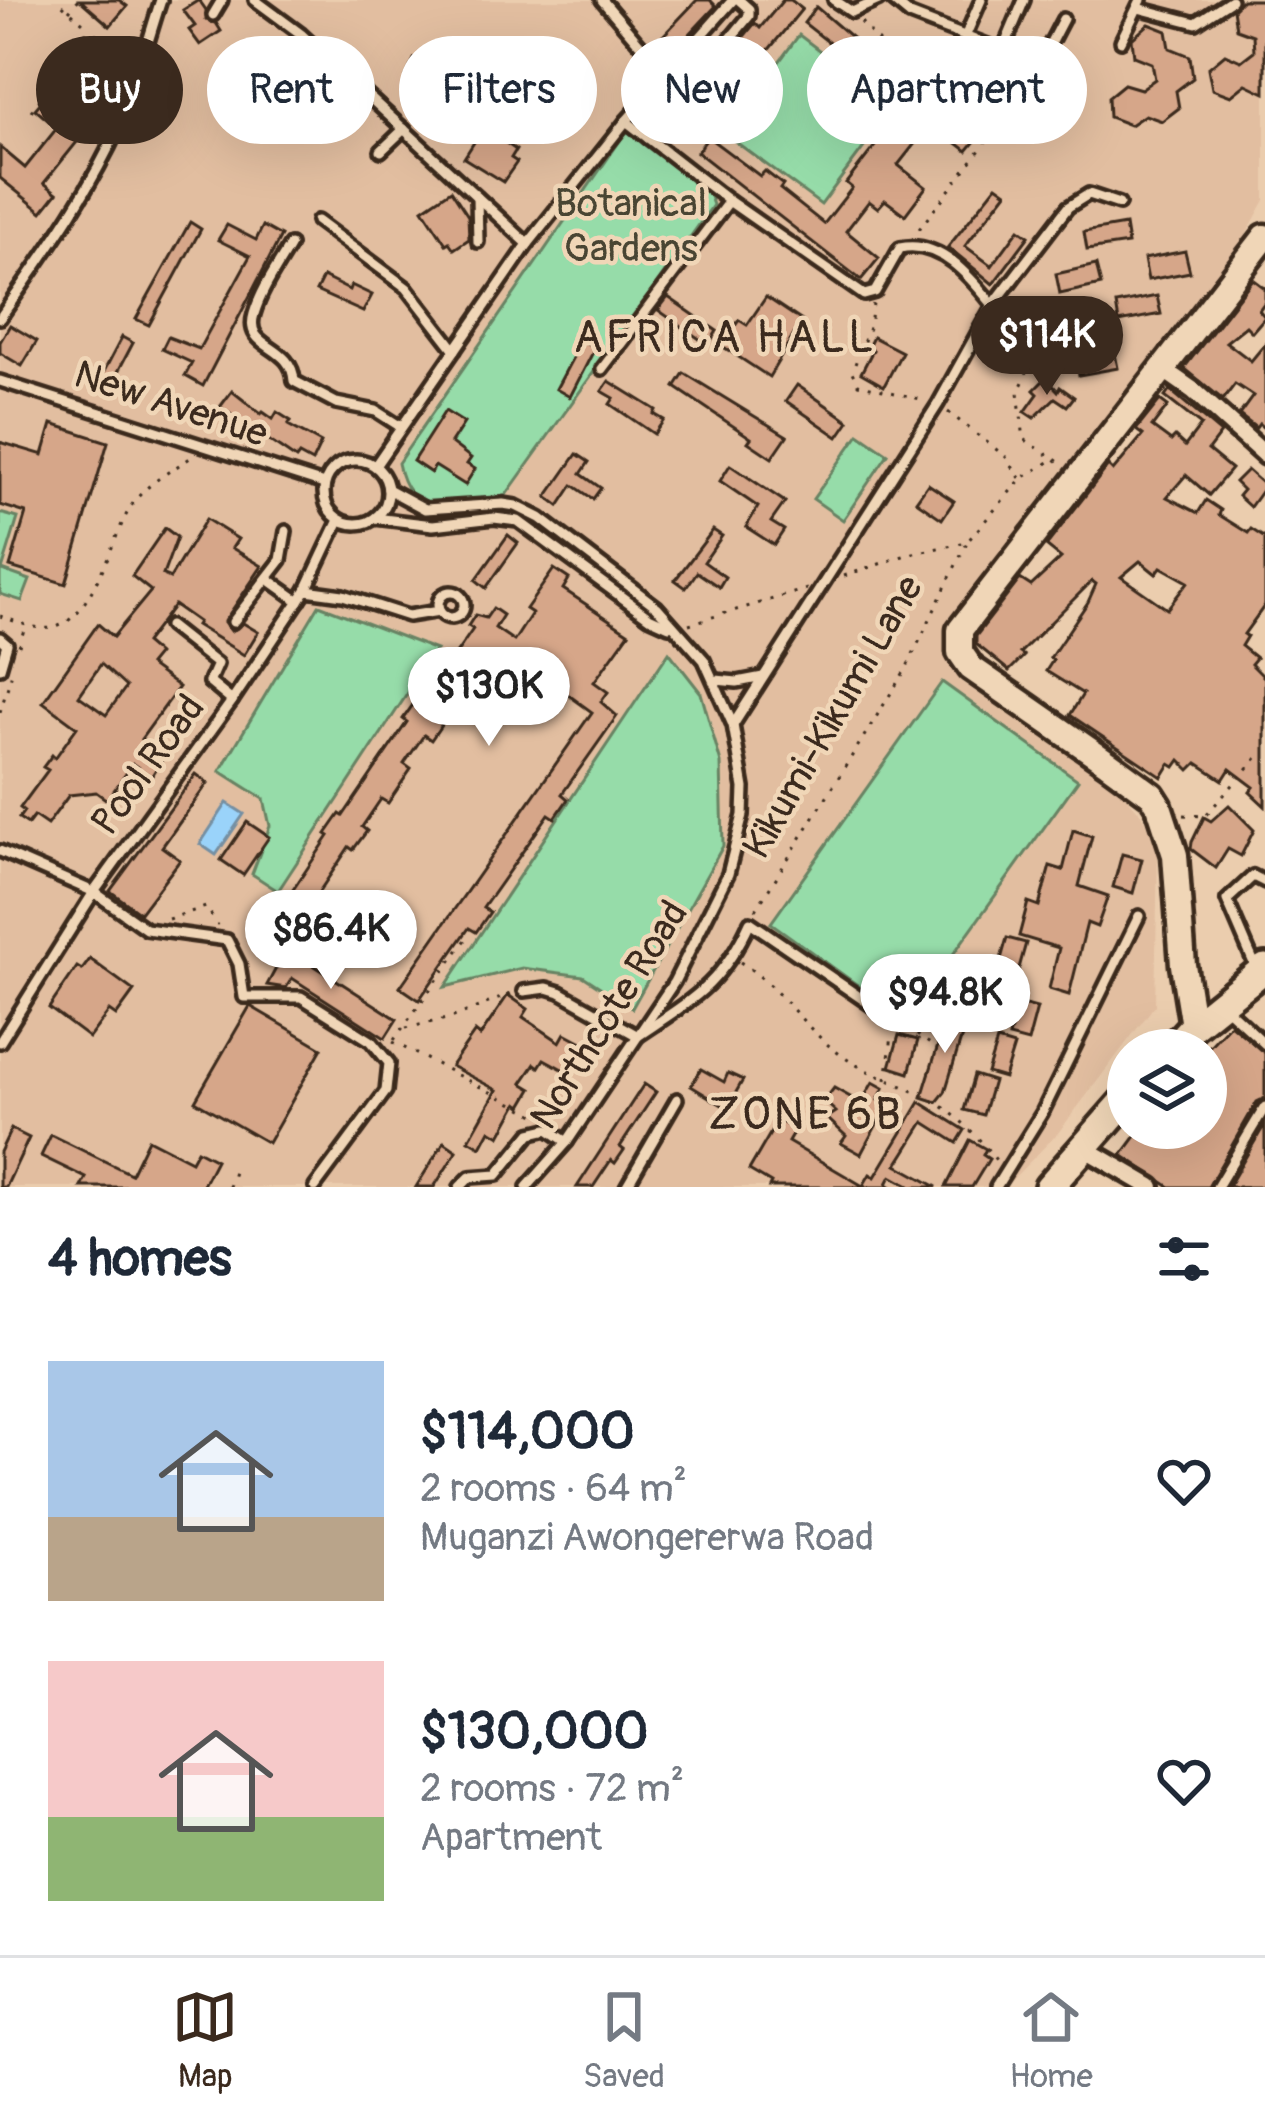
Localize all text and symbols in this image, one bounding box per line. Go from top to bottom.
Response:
chip: Buy [36,36,183,144]
chip: Rent [207,36,375,144]
chip: Filters [399,36,597,144]
chip: New [621,36,783,144]
chip: Apartment [807,36,1087,144]
park label: Botanical Gardens [555,179,707,273]
pin: $114K [963,296,1131,398]
district label: AFRICA HALL [573,310,877,366]
text: $114K [998,310,1096,359]
street label: New Avenue [68,350,274,458]
street label: Kikumi-Kikumi Lane [732,567,934,867]
pin: $130K [405,647,573,749]
text: $130K [435,661,543,710]
street label: Pool Road [81,685,215,845]
pin: $86.4K [233,890,429,992]
street label: Northcote Road [519,892,699,1138]
text: $86.4K [272,904,390,953]
pin: $94.8K [847,954,1043,1056]
text: $94.8K [887,968,1003,1017]
map controls [1107,1029,1227,1149]
button: layers [1107,1029,1227,1149]
district label: ZONE 6B [708,1087,904,1143]
icon: filters [1151,1226,1217,1292]
text: 4 homes [48,1227,232,1291]
text: $114,000 [420,1400,635,1464]
icon: home [144,1409,288,1553]
icon: heart [1151,1448,1217,1514]
text: 2 rooms · 64 m² [420,1464,687,1513]
text: Muganzi Awongererwa Road [420,1513,874,1562]
text: $130,000 [420,1700,648,1764]
icon: home [144,1709,288,1853]
icon: heart [1151,1748,1217,1814]
text: 2 rooms · 72 m² [420,1764,684,1813]
text: Apartment [420,1813,602,1862]
tab: Map [172,1984,238,2097]
tab: Saved [583,1984,665,2097]
tab: Home [1009,1984,1093,2097]

